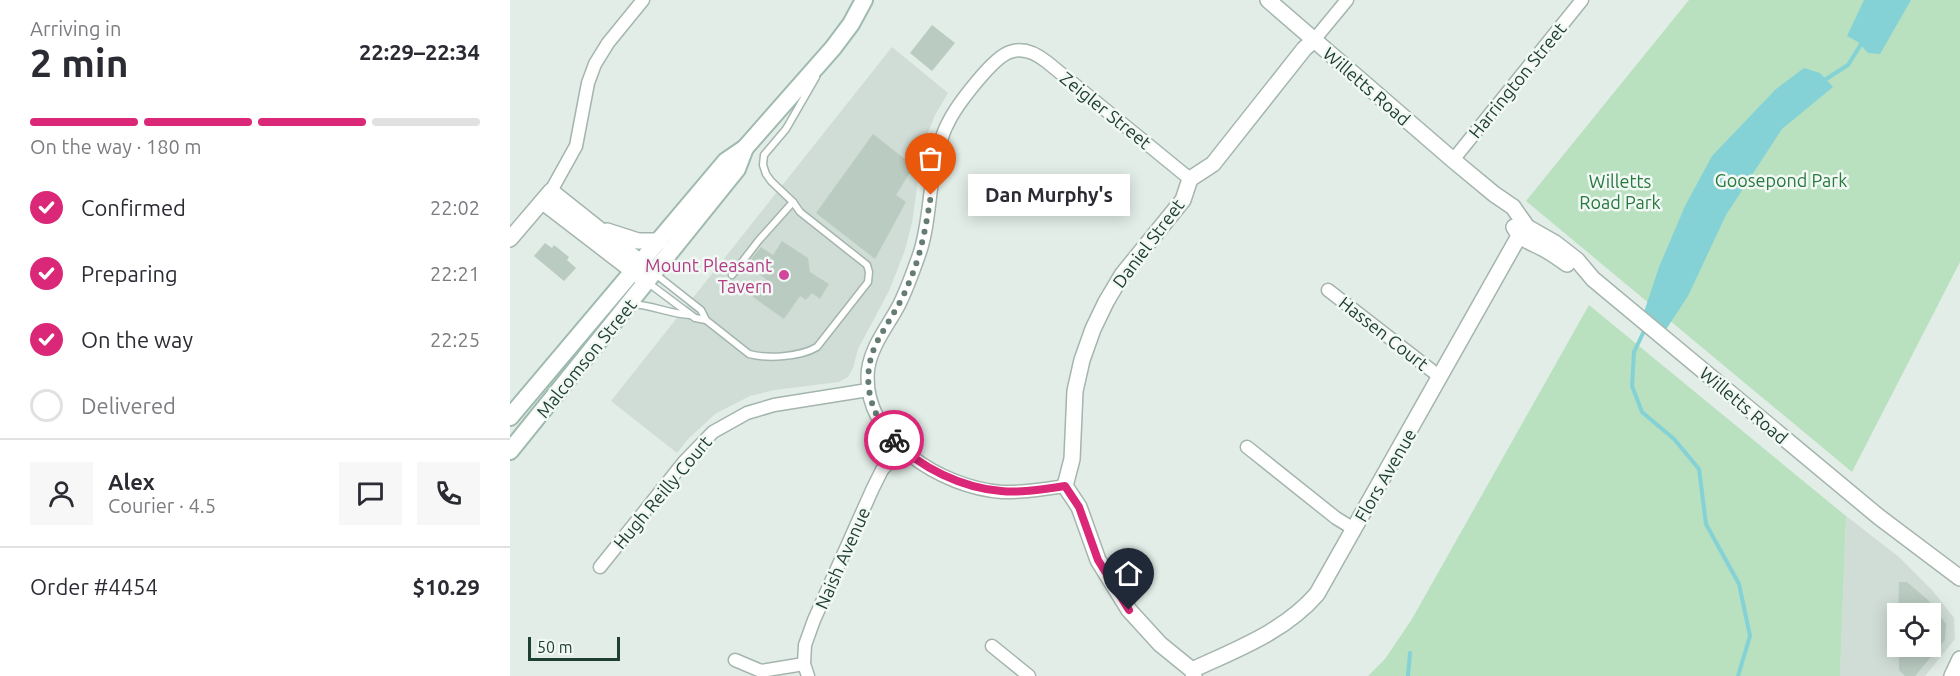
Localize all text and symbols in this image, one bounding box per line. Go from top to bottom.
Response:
text: Arriving in [30,17,121,40]
street label: Harrington Street [1464,18,1570,142]
text: 22:29–22:34 [359,39,480,64]
text: 2 min [30,41,129,84]
street label: Willetts Road [1320,43,1414,129]
street label: Zeigler Street [1057,67,1155,153]
pin [905,133,956,195]
text: On the way · 180 m [30,135,202,158]
icon: bag [914,142,947,175]
park label: Goosepond Park [1715,170,1847,190]
park label: Willetts Road Park [1579,171,1661,212]
callout: Dan Murphy's [967,174,1129,216]
text: Dan Murphy's [985,183,1113,206]
icon: check [30,191,63,224]
text: Confirmed [81,195,186,220]
street label: Daniel Street [1108,195,1188,291]
text: 22:02 [430,196,480,219]
place label: Mount Pleasant Tavern [645,255,772,296]
icon: check [30,257,63,290]
text: Preparing [81,261,178,286]
text: 22:21 [430,262,480,285]
marker: Mount Pleasant Tavern [777,268,791,282]
street label: Hassen Court [1335,292,1433,374]
street label: Malcomson Street [532,295,640,421]
icon: check [30,323,63,356]
text: On the way [81,327,193,352]
text: 22:25 [430,328,480,351]
street label: Willetts Road [1696,363,1792,447]
text: Delivered [81,393,176,418]
courier [864,410,924,470]
icon: bike [878,424,911,457]
street label: Flors Avenue [1350,425,1420,525]
street label: Hugh Reilly Court [609,432,715,552]
button: person [30,462,93,525]
button: chat [339,462,402,525]
button: phone [417,462,480,525]
text: Alex [108,469,155,494]
text: Courier · 4.5 [108,494,216,517]
street label: Naish Avenue [811,504,873,612]
pin [1103,548,1154,610]
icon: home [1112,557,1145,590]
text: Order #4454 [30,574,158,599]
text: $10.29 [413,574,480,599]
map controls [1887,603,1941,657]
button: locate [1887,603,1941,657]
scale bar [528,634,620,662]
text: 50 m [537,638,573,656]

